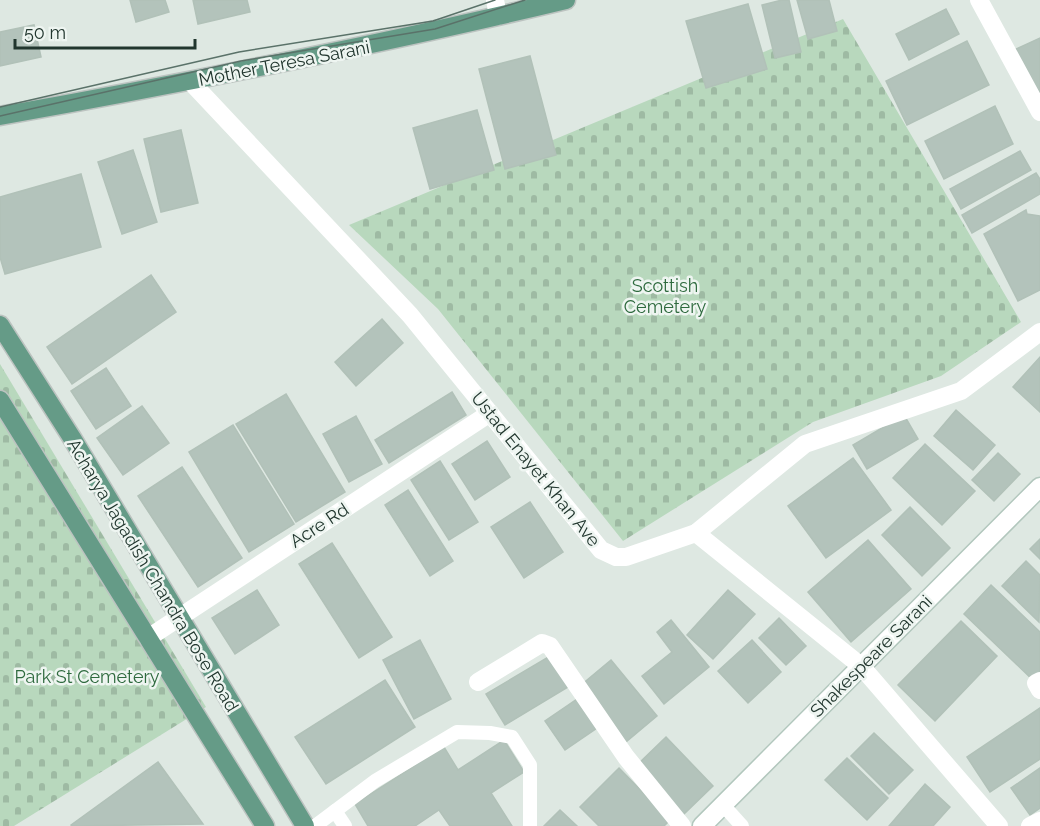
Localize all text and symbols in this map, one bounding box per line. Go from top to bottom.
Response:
scale bar [15,12,195,50]
text: 50 m [24,22,66,43]
street label: Mother Teresa Sarani [197,36,371,90]
park label: Scottish Cemetery [624,275,706,317]
street label: Ustad Enayet Khan Ave [467,387,605,551]
street label: Acharya Jagadish Chandra Bose Road [63,435,243,715]
street label: Acre Rd [286,498,352,552]
street label: Shakespeare Sarani [806,591,936,721]
park label: Park St Cemetery [14,666,160,687]

